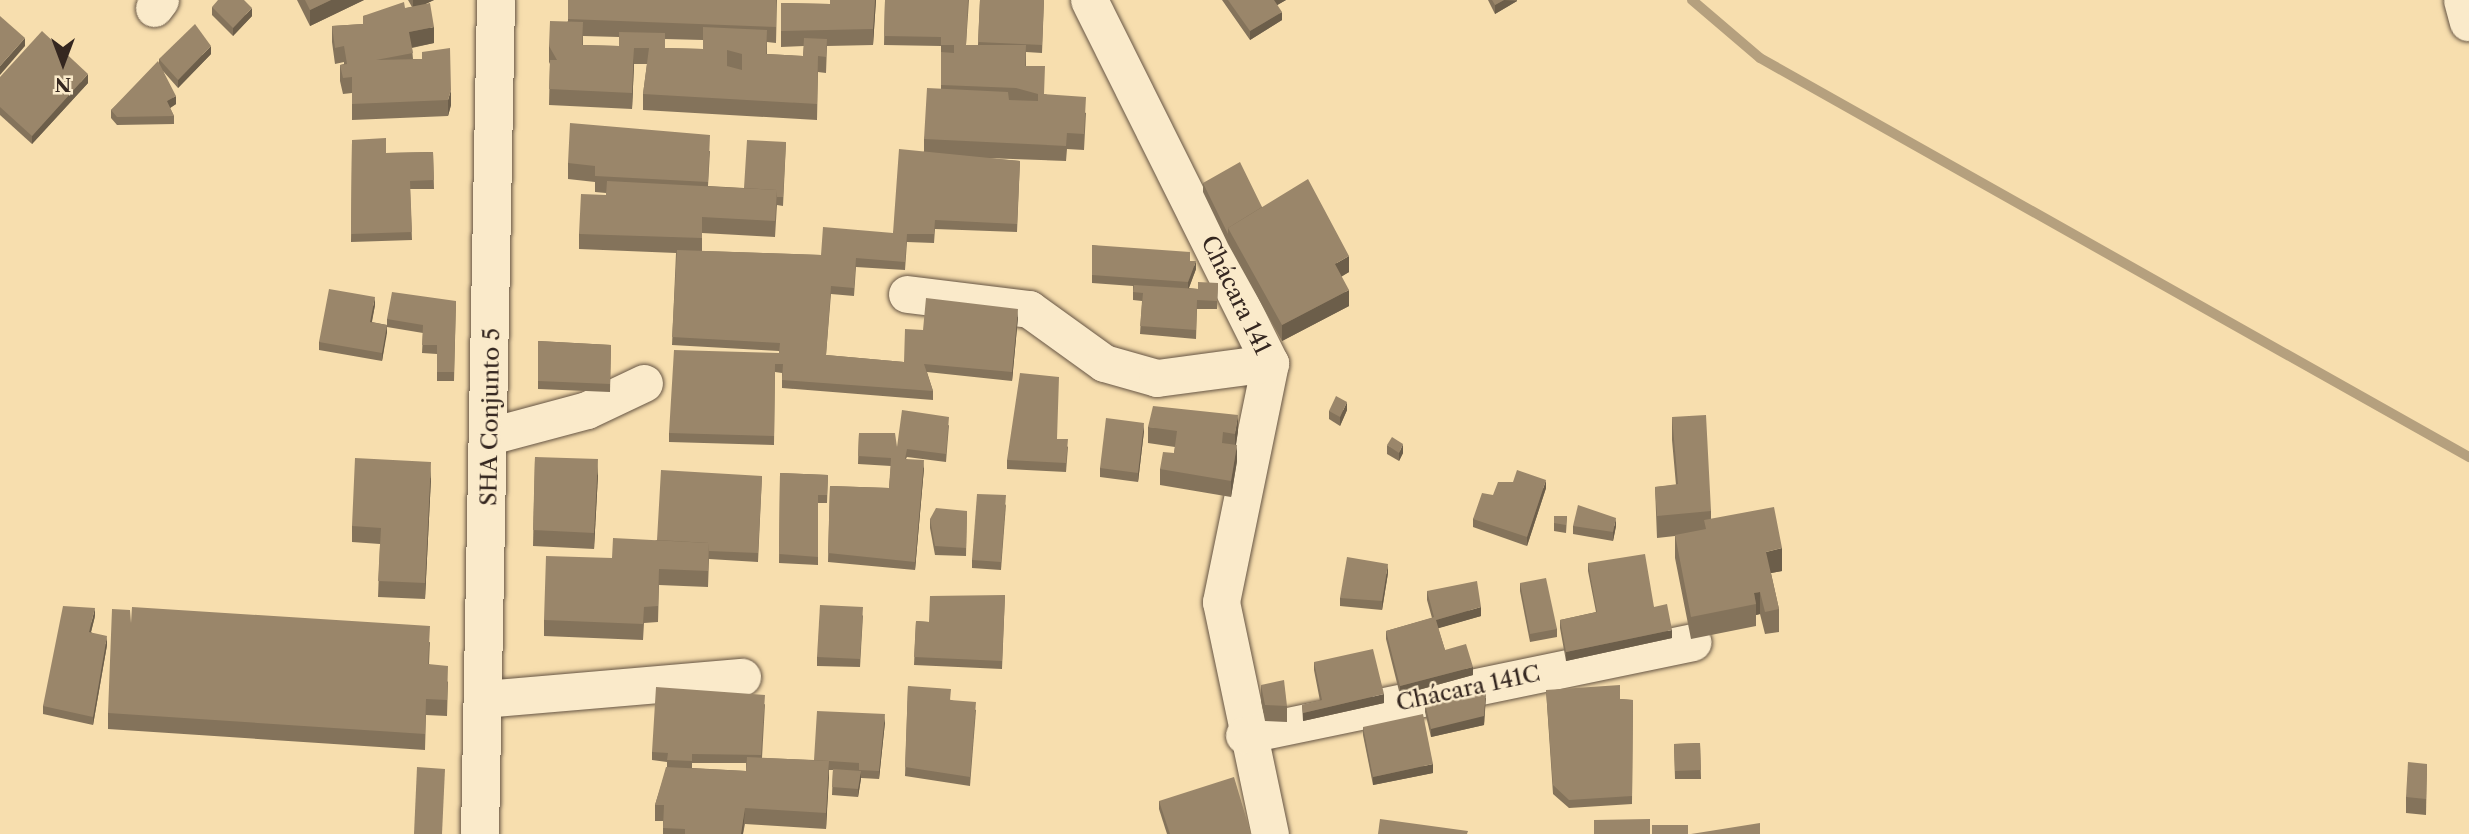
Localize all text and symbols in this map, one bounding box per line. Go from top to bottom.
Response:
north arrow [28,28,98,98]
text: N [55,73,71,96]
street label: Chácara 141 [1195,231,1277,359]
street label: SHA Conjunto 5 [475,327,505,507]
street label: Chácara 141C [1393,659,1543,717]

